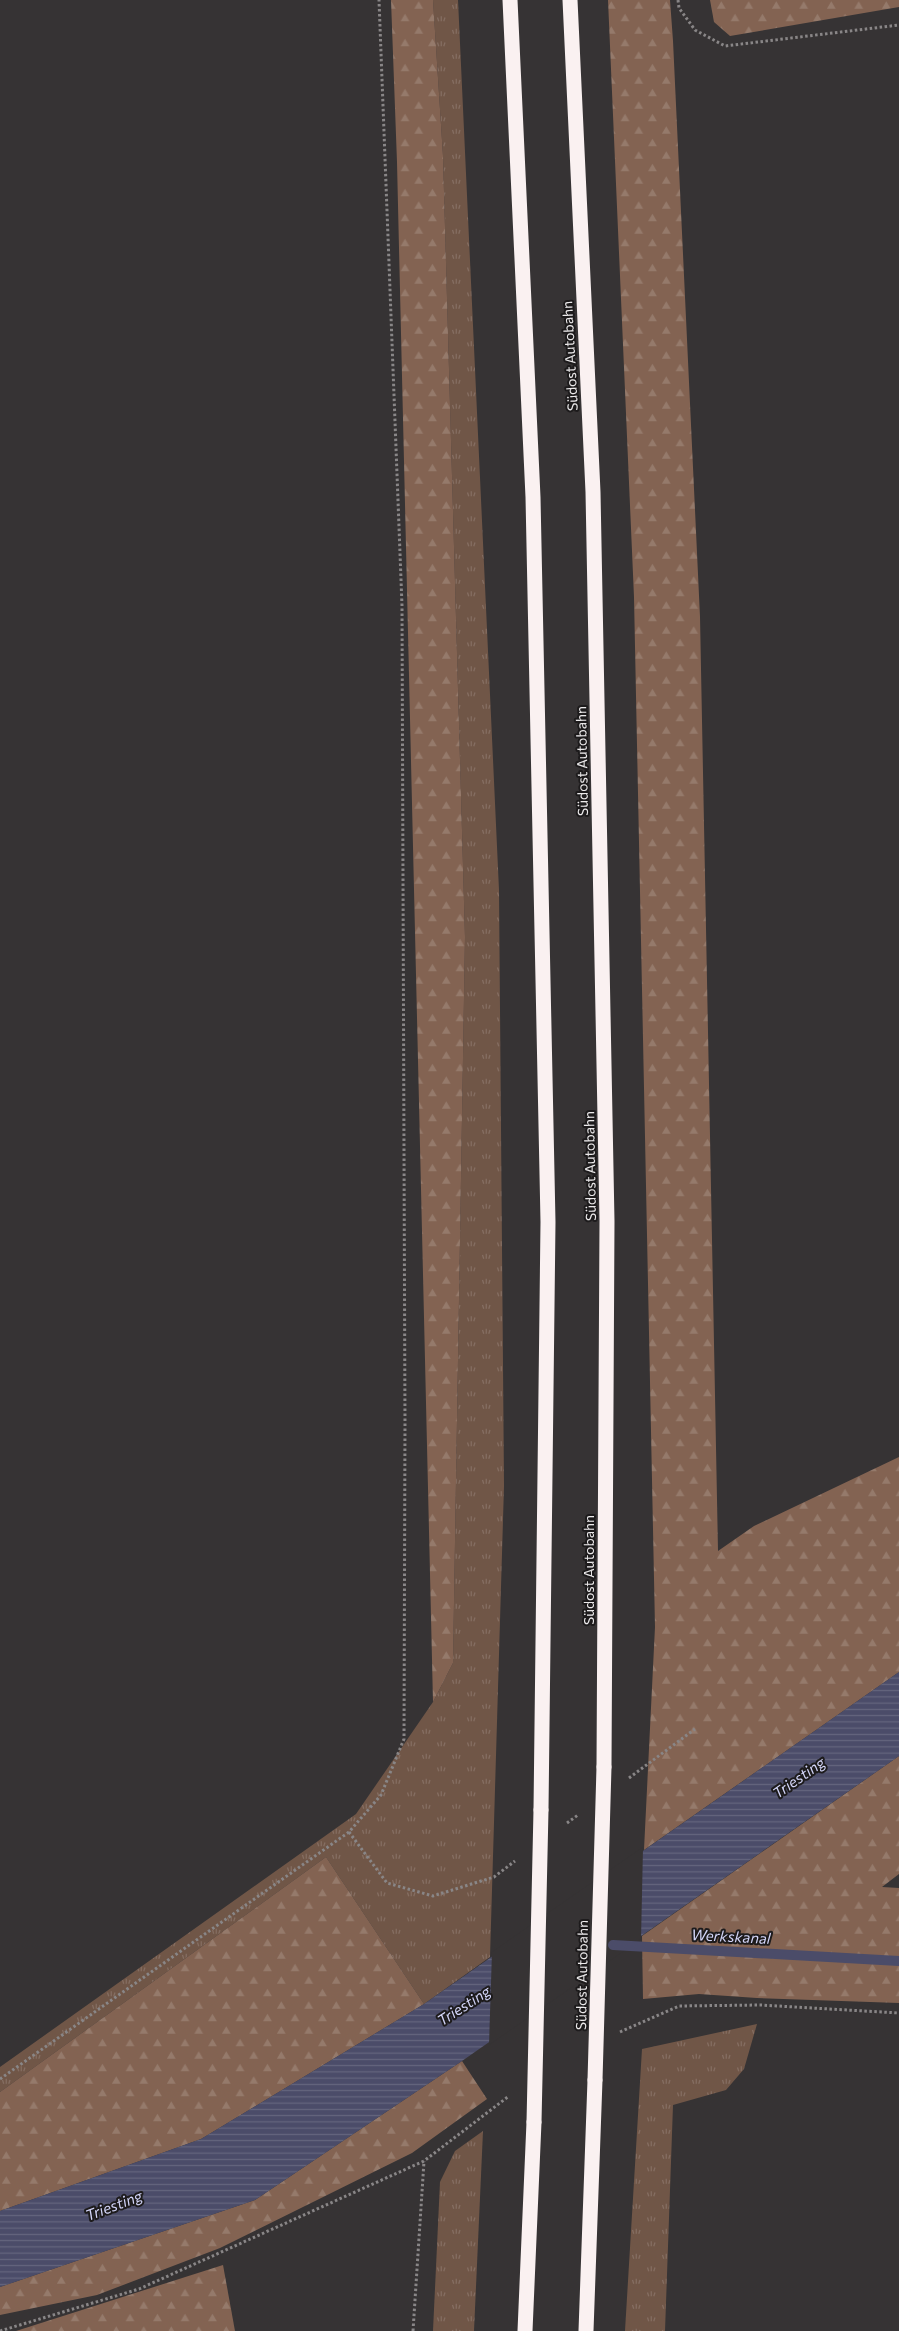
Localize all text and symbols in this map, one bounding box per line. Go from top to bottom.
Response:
street label: Südost Autobahn [558,301,581,411]
street label: Südost Autobahn [572,706,591,816]
street label: Südost Autobahn [580,1111,599,1221]
street label: Südost Autobahn [580,1515,597,1625]
water label: Triesting [769,1752,829,1802]
street label: Südost Autobahn [572,1920,591,2030]
water label: Werkskanal [691,1925,772,1947]
water label: Triesting [434,1981,494,2029]
water label: Triesting [83,2186,146,2224]

